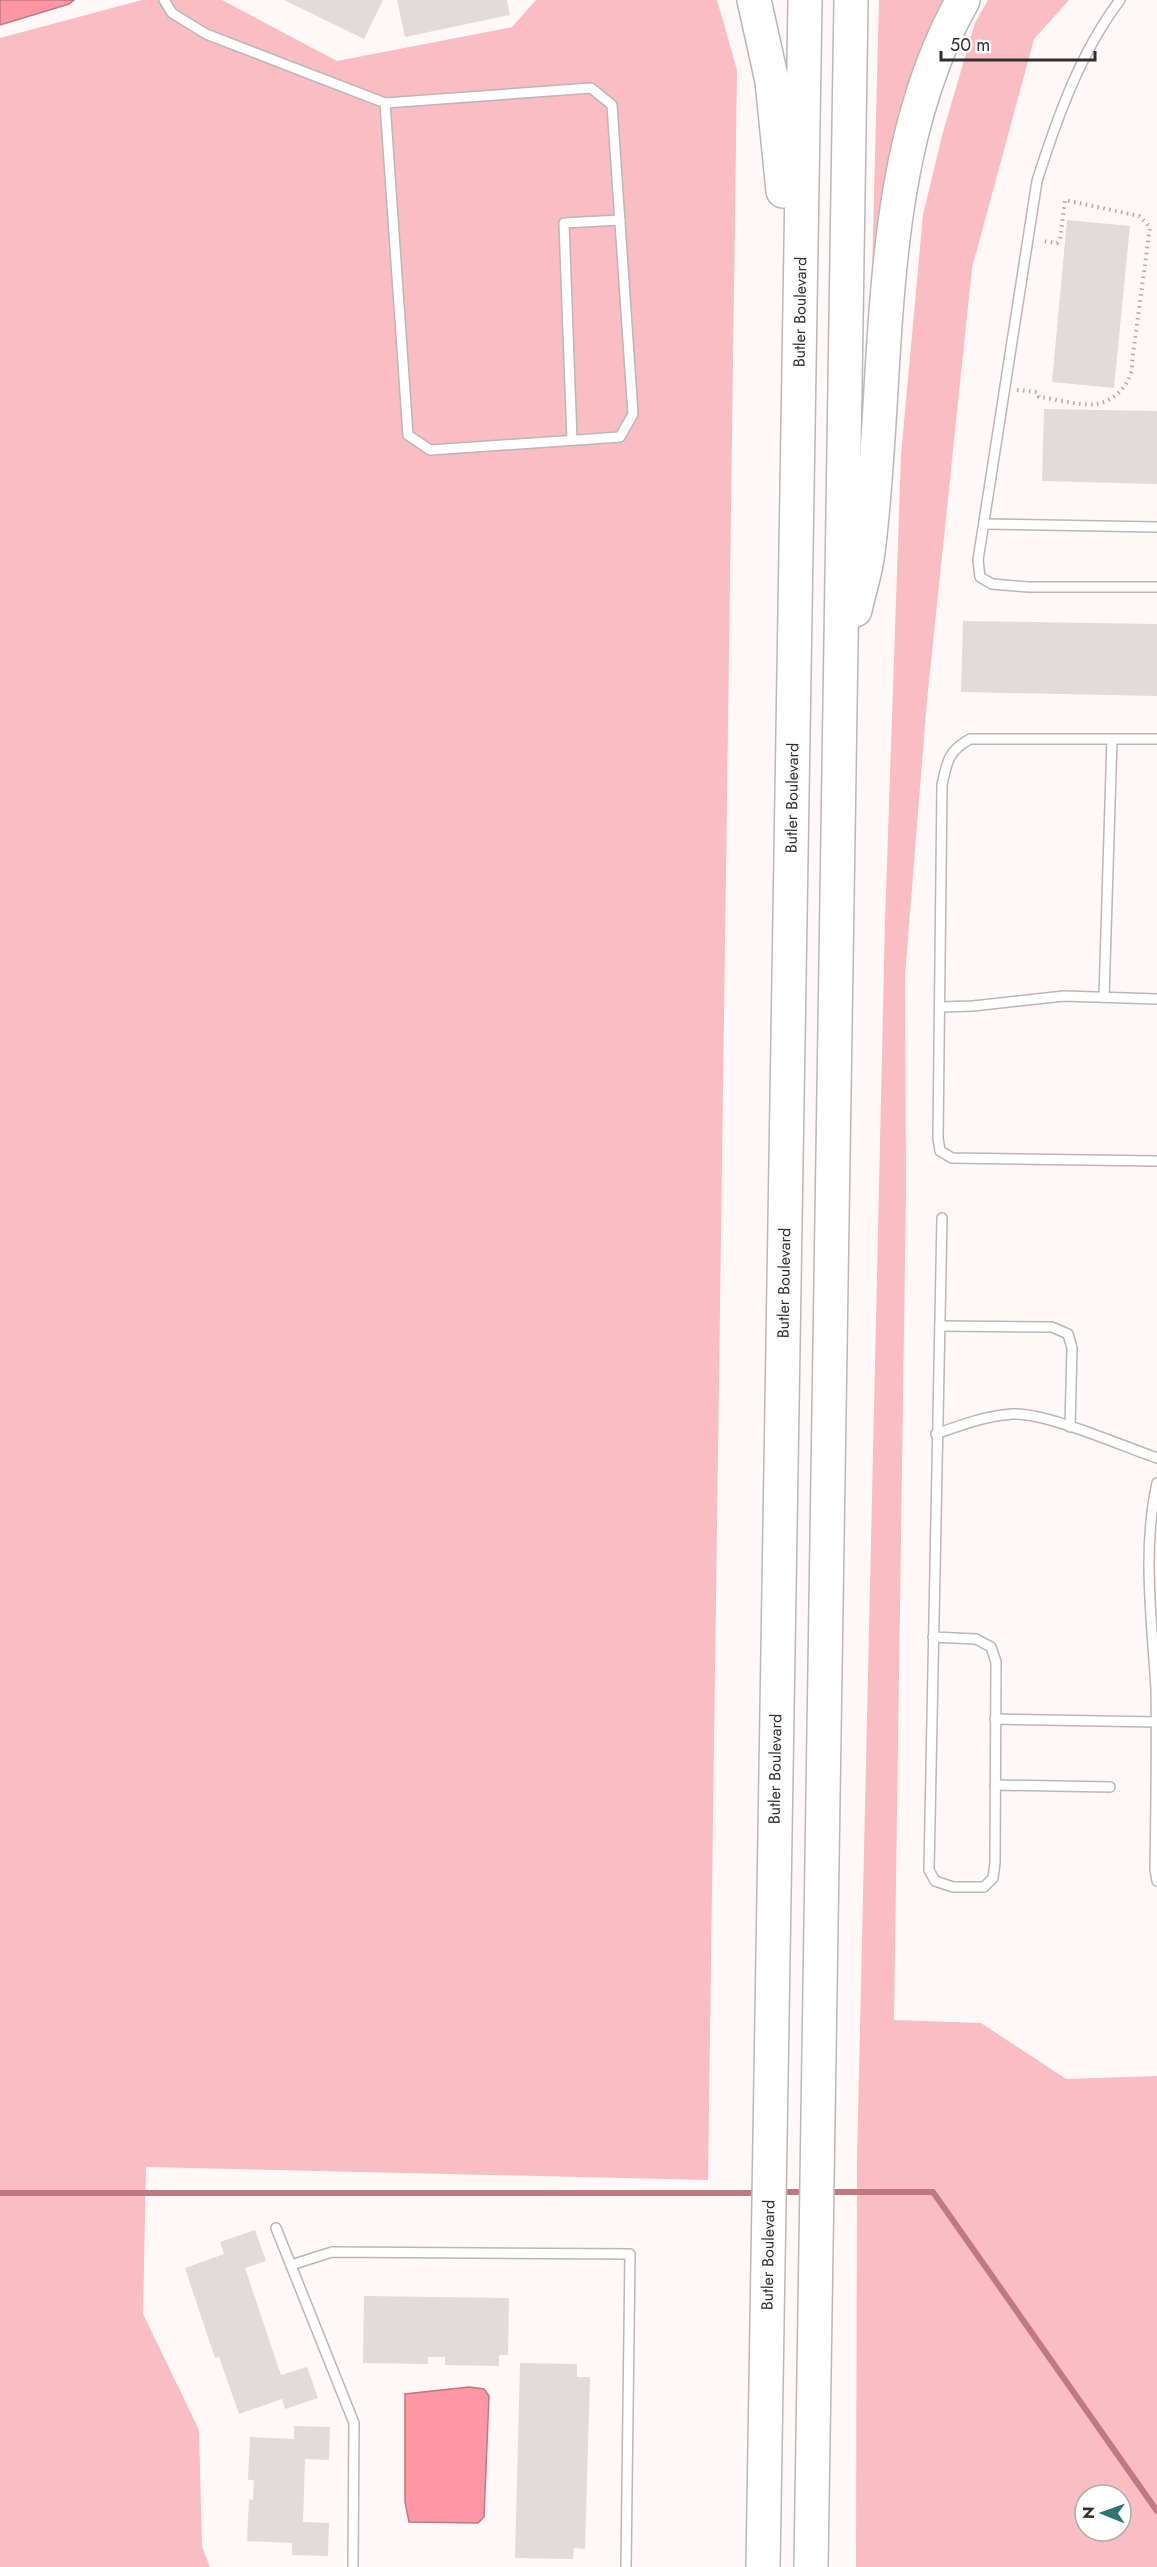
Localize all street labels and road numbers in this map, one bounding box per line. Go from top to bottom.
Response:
street label: Butler Boulevard [788,257,812,367]
street label: Butler Boulevard [780,743,804,853]
street label: Butler Boulevard [772,1228,796,1338]
street label: Butler Boulevard [763,1714,787,1824]
street label: Butler Boulevard [756,2200,780,2310]

